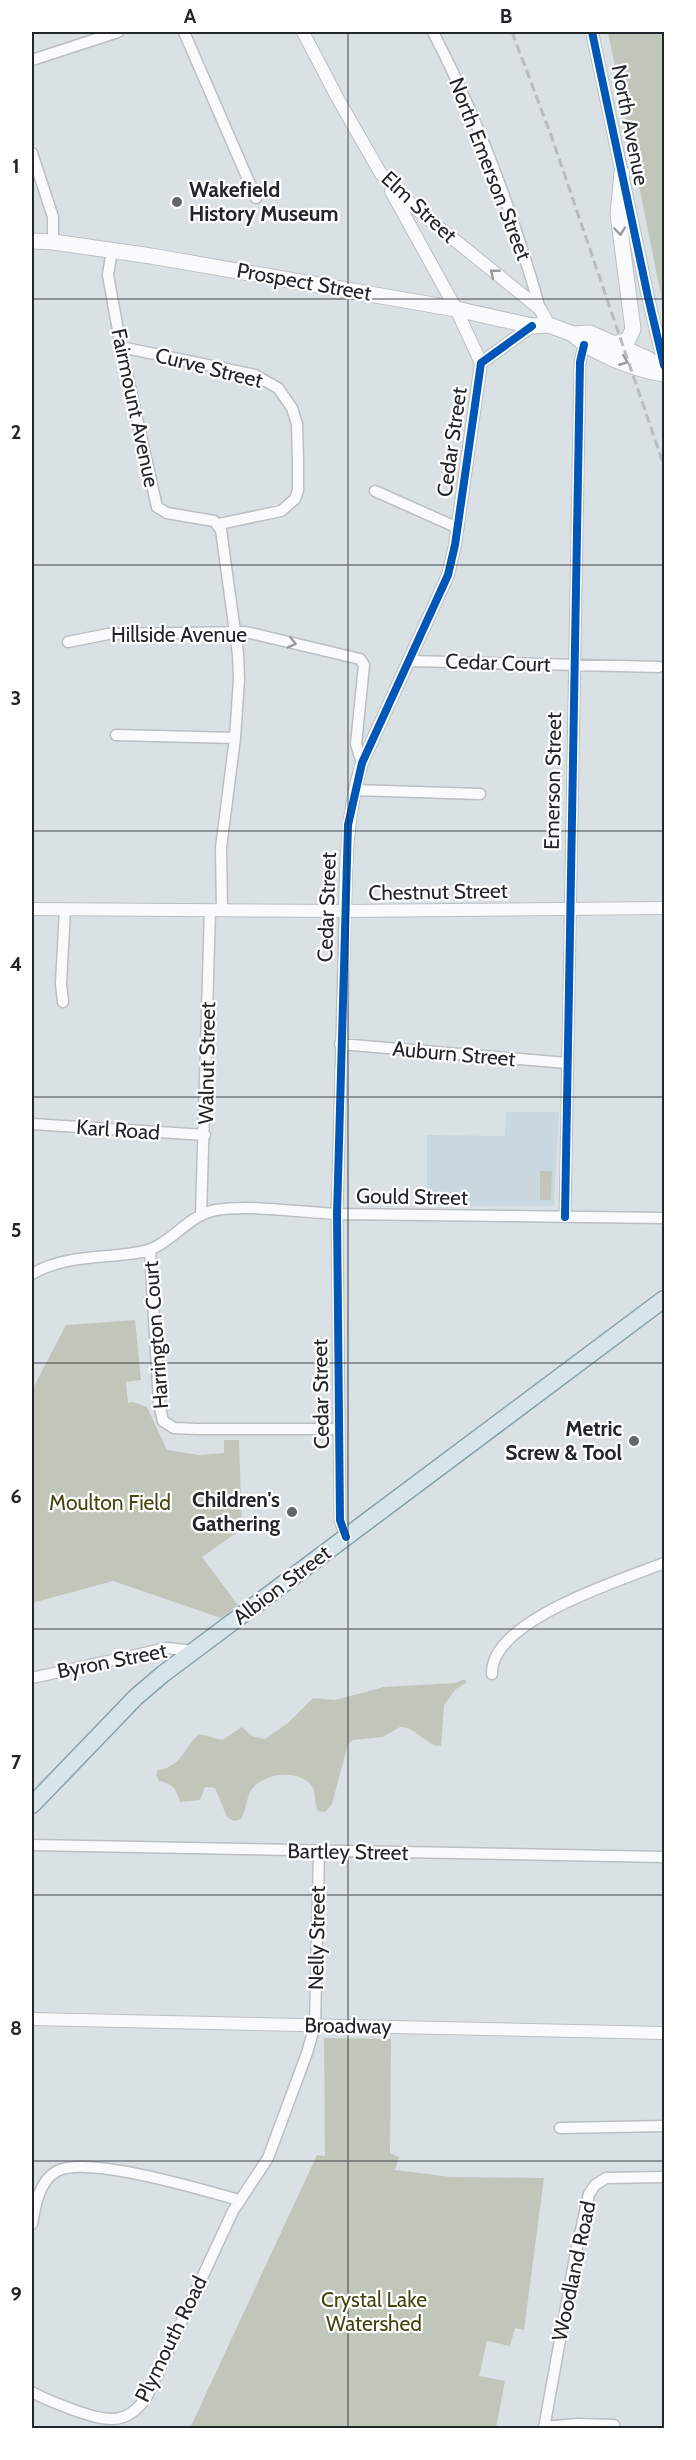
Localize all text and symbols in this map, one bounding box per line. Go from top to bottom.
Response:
text: A [184,4,197,28]
text: B [500,4,512,28]
street label: North Avenue [607,62,654,188]
street label: North Emerson Street [444,74,537,264]
text: 1 [12,154,20,178]
street label: Elm Street [377,166,462,248]
place label: Wakefield History Museum [189,177,339,226]
marker: Wakefield History Museum [170,195,184,209]
one-way arrow [613,227,626,236]
street label: Prospect Street [235,257,373,306]
one-way arrow [490,269,501,280]
street label: Fairmount Avenue [106,326,165,490]
street label: Curve Street [153,342,265,393]
one-way arrow [617,354,628,366]
street label: Cedar Street [431,385,472,498]
text: 2 [11,420,21,444]
street label: Hillside Avenue [111,622,247,647]
one-way arrow [286,635,296,648]
street label: Cedar Court [445,648,551,677]
text: 3 [11,686,21,710]
street label: Emerson Street [539,712,566,850]
street label: Cedar Street [312,851,341,963]
street label: Chestnut Street [368,878,508,905]
text: 4 [10,952,22,976]
street label: Walnut Street [193,1001,220,1124]
street label: Auburn Street [391,1036,517,1071]
street label: Karl Road [75,1114,161,1145]
street label: Gould Street [356,1183,468,1210]
text: 5 [11,1218,21,1242]
street label: Harrington Court [138,1260,173,1410]
street label: Cedar Street [307,1339,334,1449]
place label: Metric Screw & Tool [505,1416,622,1465]
marker: Metric Screw & Tool [627,1434,641,1448]
text: 6 [10,1484,22,1508]
place label: Children's Gathering [192,1487,280,1536]
park label: Moulton Field [49,1490,171,1515]
marker: Children's Gathering [285,1505,299,1519]
street label: Albion Street [228,1540,335,1629]
street label: Byron Street [55,1638,169,1683]
text: 7 [11,1750,22,1774]
street label: Bartley Street [287,1838,409,1865]
street label: Nelly Street [303,1886,330,1990]
street label: Broadway [304,2012,392,2039]
text: 8 [10,2016,22,2040]
street label: Woodland Road [546,2199,601,2343]
street label: Plymouth Road [129,2272,212,2406]
text: 9 [10,2282,22,2306]
park label: Crystal Lake Watershed [321,2287,427,2336]

